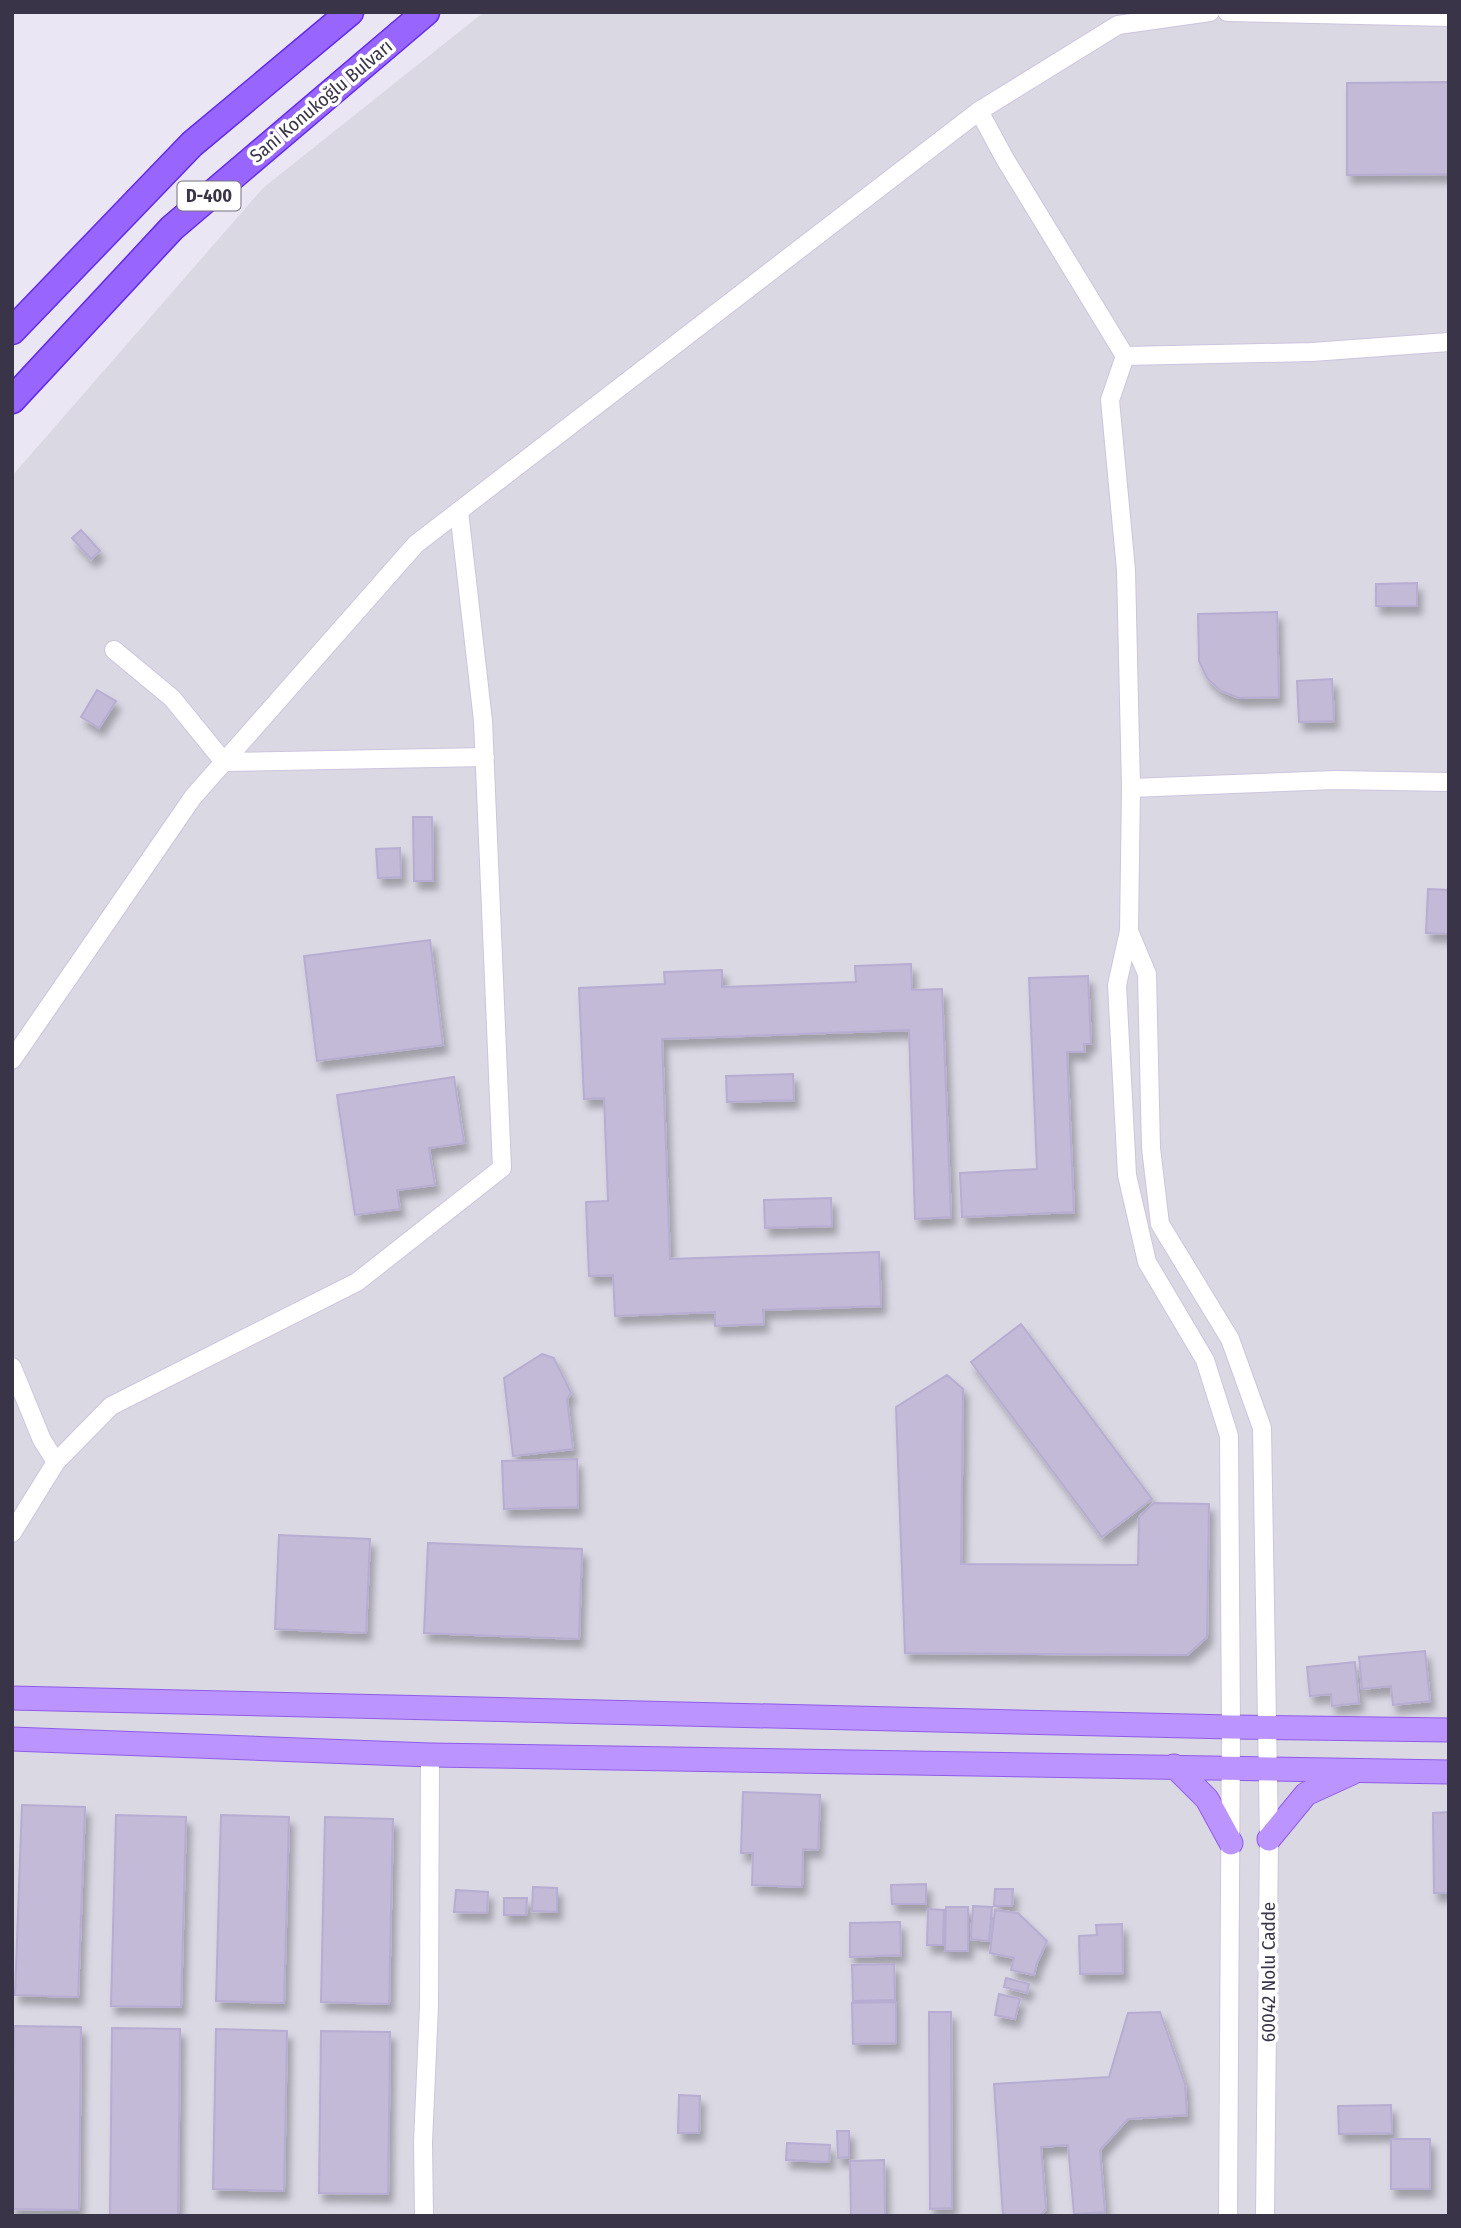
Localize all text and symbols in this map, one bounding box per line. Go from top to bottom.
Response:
street label: Sani Konukoğlu Bulvarı [245,35,397,167]
road number: D-400 [178,182,241,210]
street label: 60042 Nolu Cadde [1257,1902,1280,2042]

